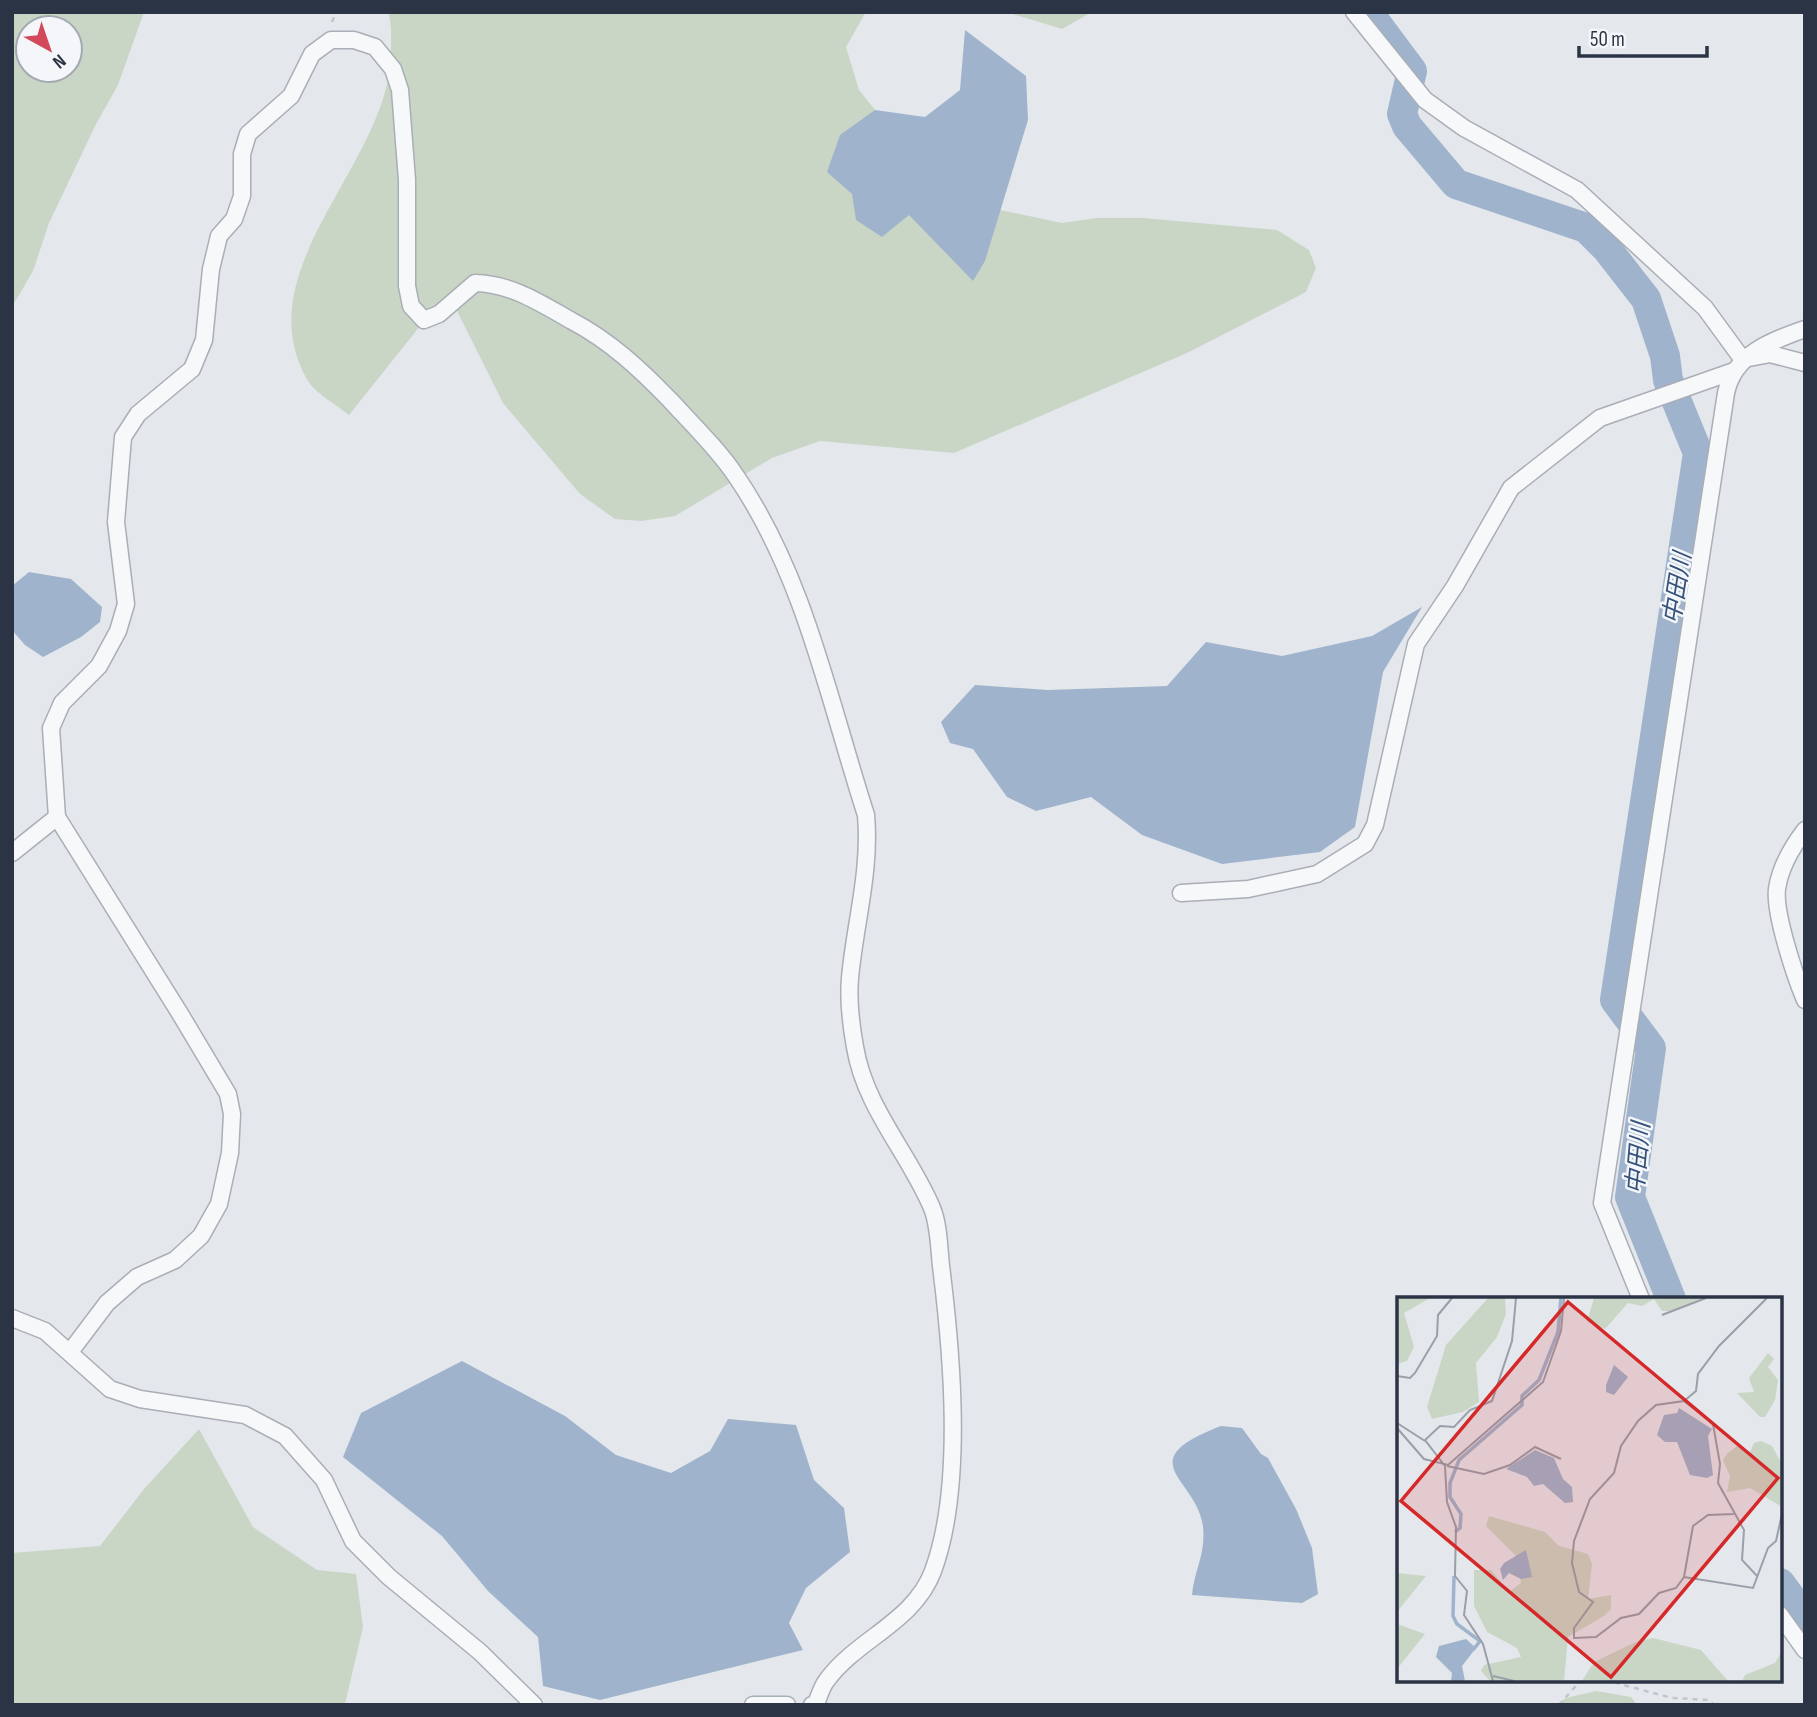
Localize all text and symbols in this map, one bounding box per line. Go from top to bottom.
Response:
north arrow [14,14,84,84]
scale bar [1579,14,1707,58]
text: 50 m [1590,27,1625,52]
text: N [48,49,70,73]
water label: 中田川 [1658,547,1698,626]
water label: 中田川 [1621,1118,1656,1195]
inset map [1397,1297,1782,1682]

